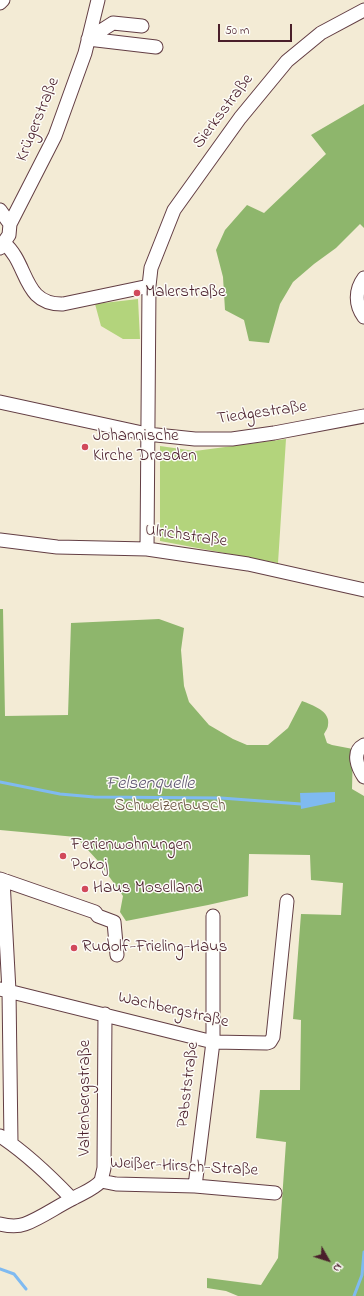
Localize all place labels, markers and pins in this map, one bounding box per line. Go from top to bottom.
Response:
place label: Malerstraße [145,283,226,303]
marker: Malerstraße [132,288,142,298]
place label: Johannische Kirche Dresden [93,427,197,467]
marker: Johannische Kirche Dresden [80,442,90,452]
place label: Ferienwohnungen Pokoj [71,836,191,876]
marker: Ferienwohnungen Pokoj [58,851,68,861]
place label: Haus Moselland [93,879,203,899]
marker: Haus Moselland [80,884,90,894]
place label: Rudolf-Frieling-Haus [82,938,227,958]
marker: Rudolf-Frieling-Haus [69,943,79,953]

